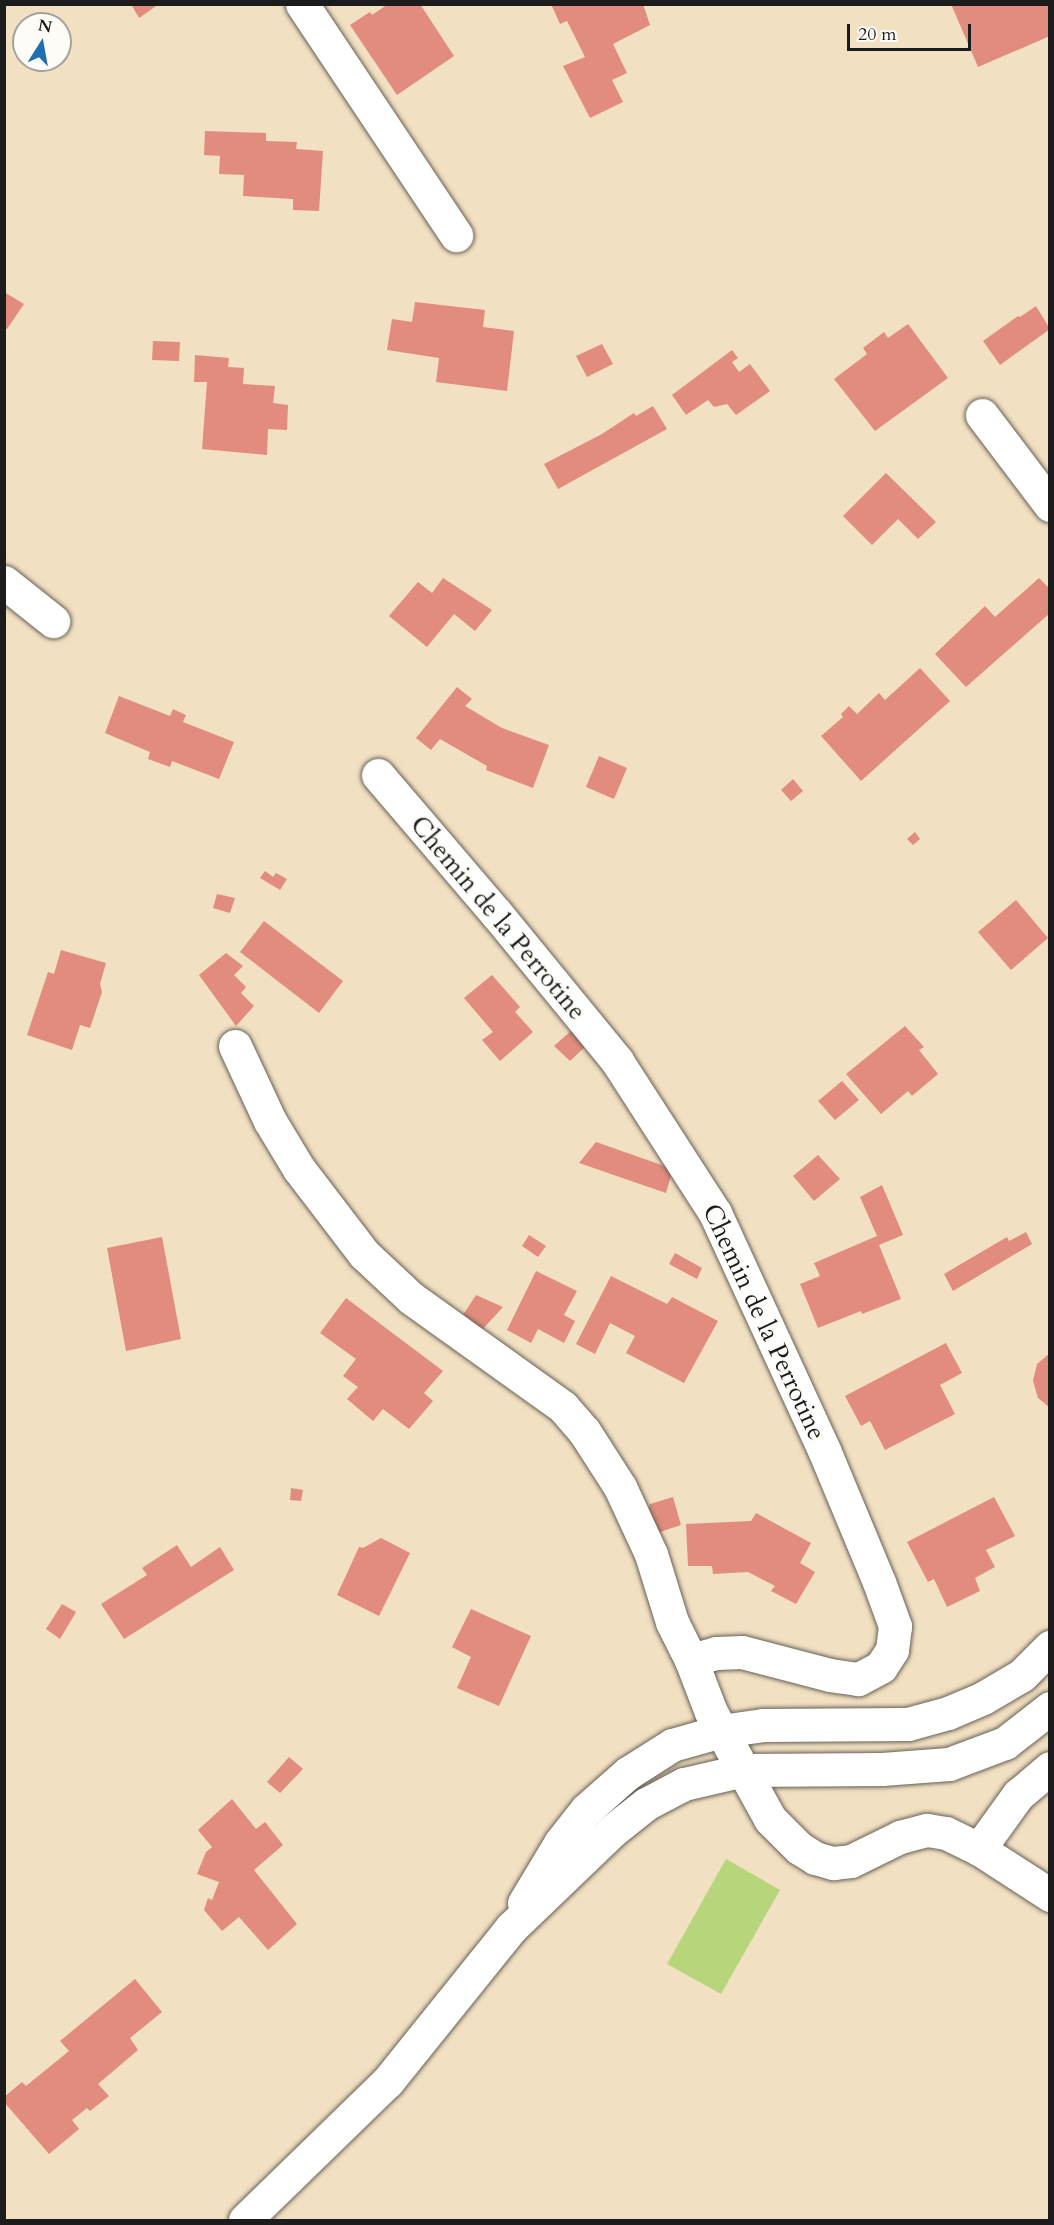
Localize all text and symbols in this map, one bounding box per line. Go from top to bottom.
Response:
north arrow [12,12,72,72]
scale bar [850,12,974,50]
text: N [36,14,54,38]
text: 20 m [858,22,897,47]
street label: Chemin de la Perrotine [404,810,592,1026]
street label: Chemin de la Perrotine [696,1199,832,1445]

